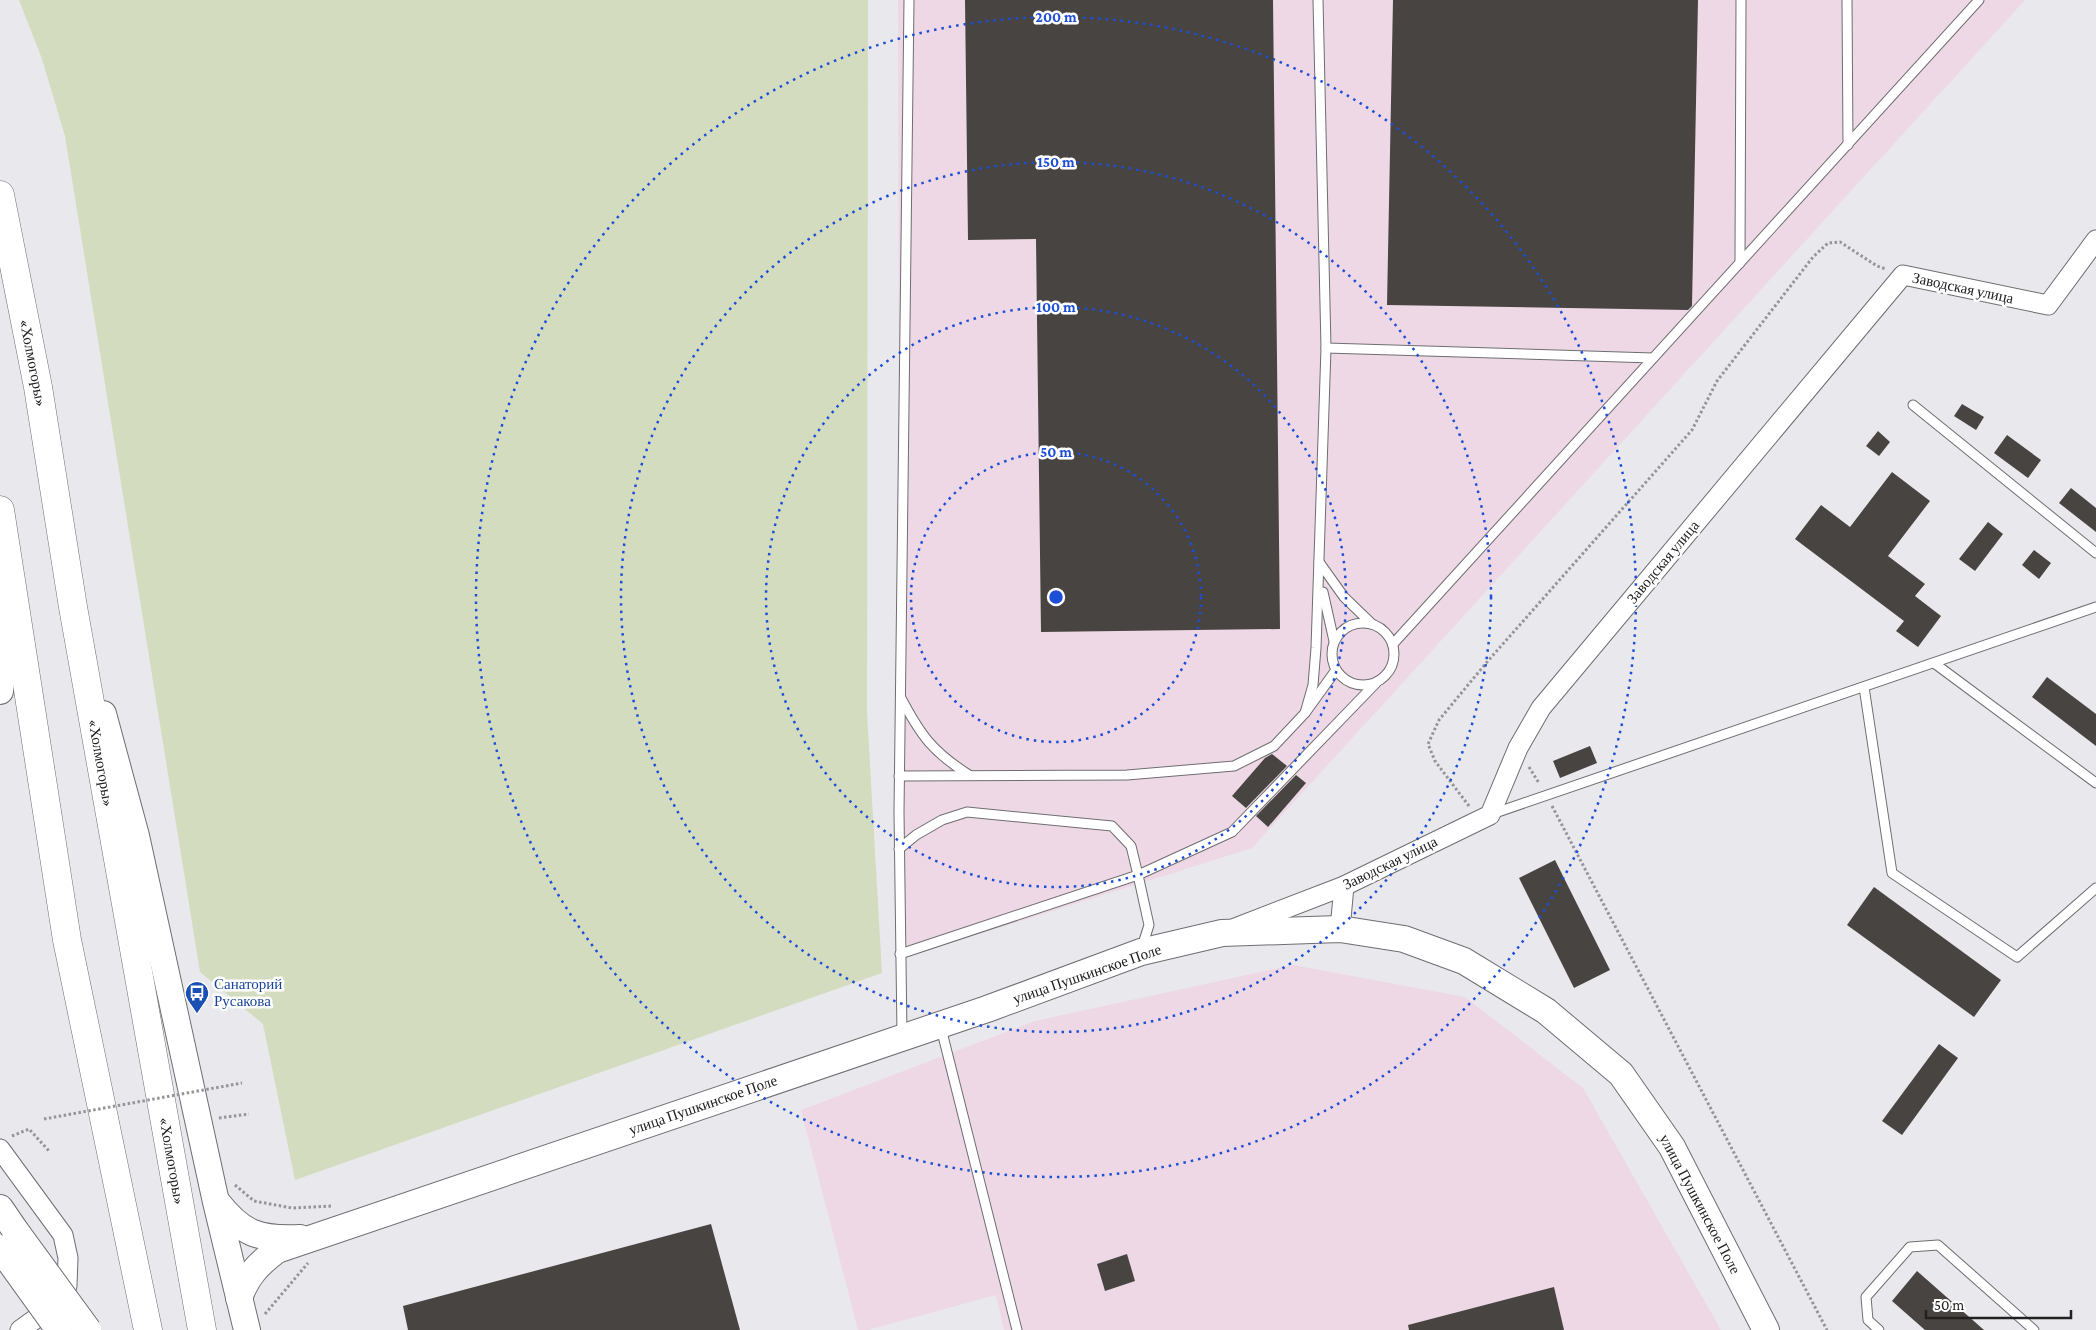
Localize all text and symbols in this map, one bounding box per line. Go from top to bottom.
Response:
text: 200 m [1035,9,1077,25]
text: 150 m [1037,154,1075,170]
street label: Заводская улица [1911,269,2015,307]
text: 100 m [1036,299,1076,315]
street label: «Холмогоры» [17,318,49,408]
text: 50 m [1040,444,1072,460]
street label: Заводская улица [1624,517,1702,607]
centre of rings [1047,588,1065,606]
street label: «Холмогоры» [85,718,117,808]
street label: Заводская улица [1340,833,1440,893]
street label: улица Пушкинское Поле [1011,941,1164,1007]
place label: Санаторий Русакова [214,976,282,1009]
bus stop icon: Санаторий Русакова [184,980,210,1014]
street label: улица Пушкинское Поле [627,1072,780,1138]
street label: «Холмогоры» [156,1116,188,1206]
street label: улица Пушкинское Поле [1656,1132,1744,1277]
scale bar [1926,1288,2071,1320]
text: 50 m [1934,1297,1964,1313]

